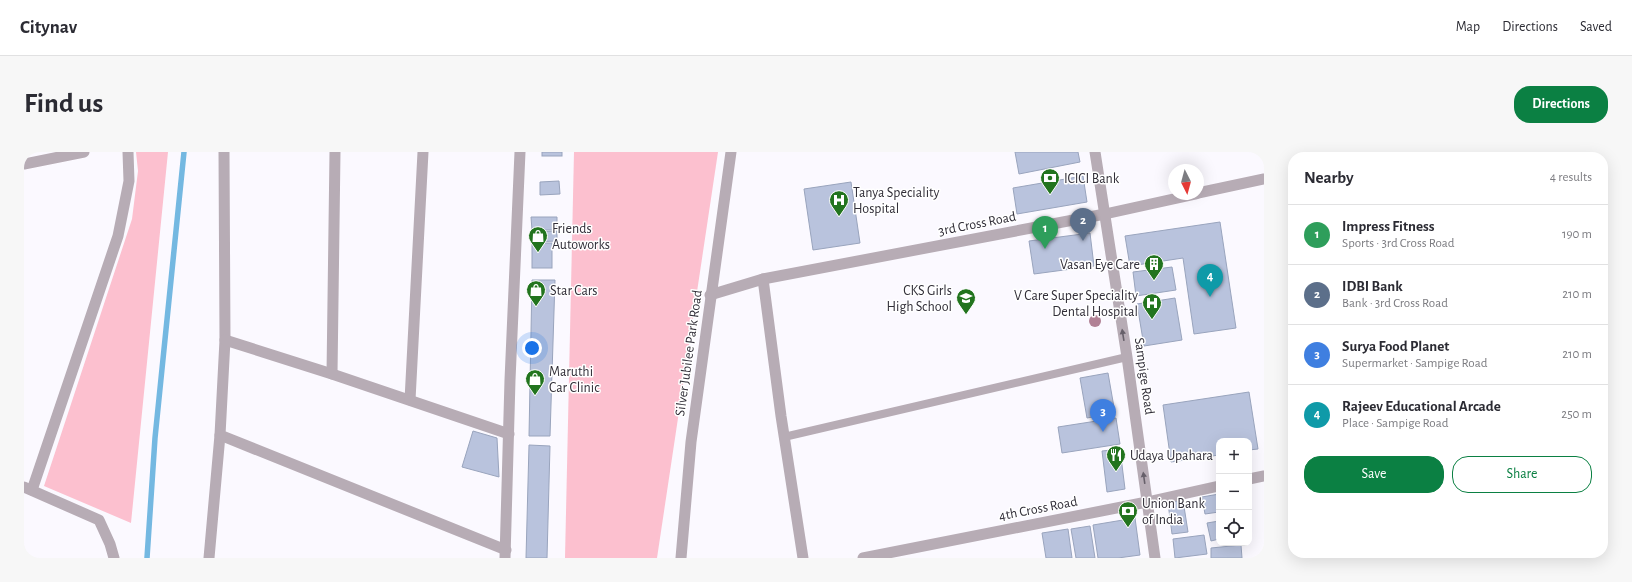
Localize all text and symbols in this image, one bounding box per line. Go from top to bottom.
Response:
text: Citynav [20,18,77,37]
text: Map [1456,20,1480,34]
text: Directions [1502,20,1558,34]
text: Saved [1580,20,1612,34]
button: Directions [1514,86,1608,123]
text: Find us [24,90,103,118]
north arrow [1168,164,1204,200]
bank icon: ICICI Bank [1039,167,1061,195]
text: Nearby [1304,169,1354,186]
text: 4 results [1550,171,1592,184]
place label: ICICI Bank [1064,172,1120,186]
place label: Tanya Speciality Hospital [853,186,939,216]
hospital icon: Tanya Speciality Hospital [828,189,850,217]
pin: 2 [1070,208,1096,241]
street label: 3rd Cross Road [937,210,1017,238]
pin: 1 [1032,216,1058,249]
text: Impress Fitness [1342,219,1435,234]
place label: Friends Autoworks [552,222,610,252]
shop icon: Friends Autoworks [527,225,549,253]
text: 1 [1315,228,1319,241]
text: 190 m [1562,228,1592,241]
text: Sports · 3rd Cross Road [1342,237,1455,250]
building icon: Vasan Eye Care [1143,253,1165,281]
place label: Vasan Eye Care [1060,258,1140,272]
pin: 4 [1197,264,1223,297]
shop icon: Star Cars [525,279,547,307]
text: IDBI Bank [1342,279,1403,294]
place label: Star Cars [550,284,598,298]
place label: CKS Girls High School [886,284,952,314]
school or university icon: CKS Girls High School [955,287,977,315]
text: 2 [1314,288,1320,301]
text: 210 m [1562,288,1592,301]
street label: Silver Jubilee Park Road [673,289,705,417]
place label: V Care Super Speciality Dental Hospital [1014,289,1138,319]
hospital icon: V Care Super Speciality Dental Hospital [1141,292,1163,320]
text: Bank · 3rd Cross Road [1342,297,1448,310]
one-way arrow [1120,329,1126,341]
street label: Sampige Road [1132,337,1156,416]
your location [522,338,542,358]
text: Surya Food Planet [1342,339,1449,354]
text: 3 [1314,348,1320,361]
text: 210 m [1562,348,1592,361]
text: Supermarket · Sampige Road [1342,357,1487,370]
place label: Maruthi Car Clinic [549,365,600,395]
shop icon: Maruthi Car Clinic [524,368,546,396]
pin: 3 [1090,399,1116,432]
text: Rajeev Educational Arcade [1342,399,1501,414]
text: 4 [1314,408,1320,421]
text: 250 m [1561,408,1592,421]
text: Place · Sampige Road [1342,417,1448,430]
map controls [1216,438,1252,546]
button: + [1216,438,1252,474]
restaurant icon: Udaya Upahara [1105,444,1127,472]
place label: Udaya Upahara [1130,449,1213,463]
button: Save [1304,456,1444,493]
button: Share [1452,456,1592,493]
one-way arrow [1141,472,1147,484]
button: − [1216,474,1252,510]
street label: 4th Cross Road [998,495,1079,523]
place label: Union Bank of India [1142,497,1205,527]
bank icon: Union Bank of India [1117,500,1139,528]
button: locate [1216,510,1252,546]

